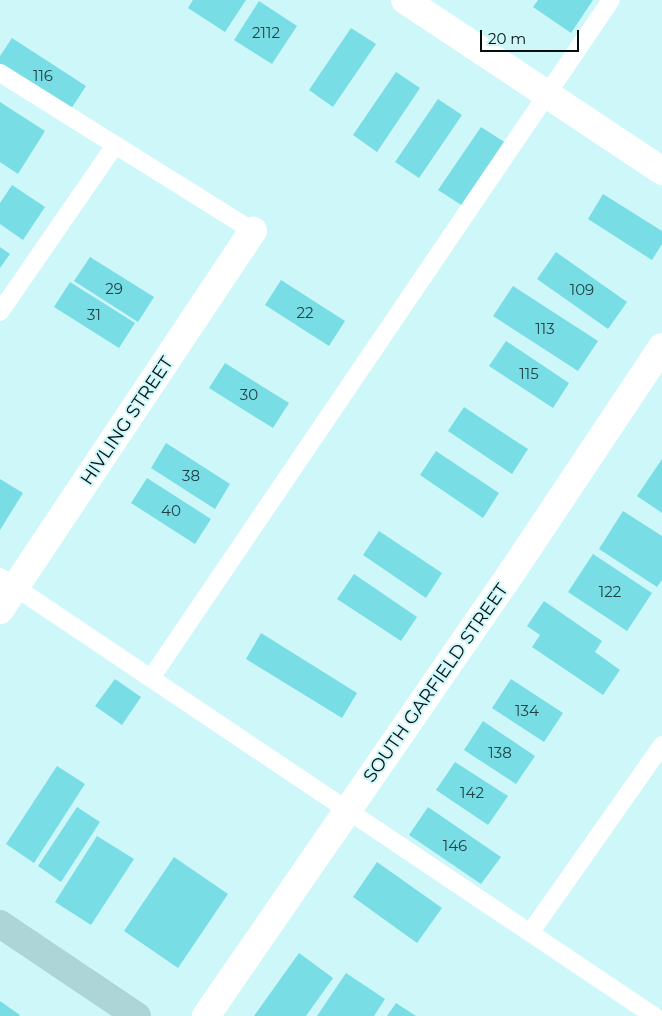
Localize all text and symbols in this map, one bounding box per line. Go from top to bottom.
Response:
scale bar [482,20,581,52]
house number: 2112 [252,24,280,42]
text: 20 m [488,29,526,48]
house number: 116 [33,67,53,85]
house number: 29 [105,280,123,298]
house number: 109 [570,281,594,299]
house number: 22 [296,304,314,322]
house number: 31 [87,306,101,324]
house number: 113 [535,320,555,338]
street label: HIVLING STREET [76,353,178,489]
house number: 115 [519,365,539,383]
house number: 30 [240,386,258,404]
house number: 38 [182,467,200,485]
house number: 40 [161,502,181,520]
street label: SOUTH GARFIELD STREET [359,580,513,786]
house number: 122 [599,583,621,601]
house number: 134 [515,702,539,720]
house number: 138 [488,744,512,762]
house number: 142 [460,784,484,802]
house number: 146 [443,837,467,855]

